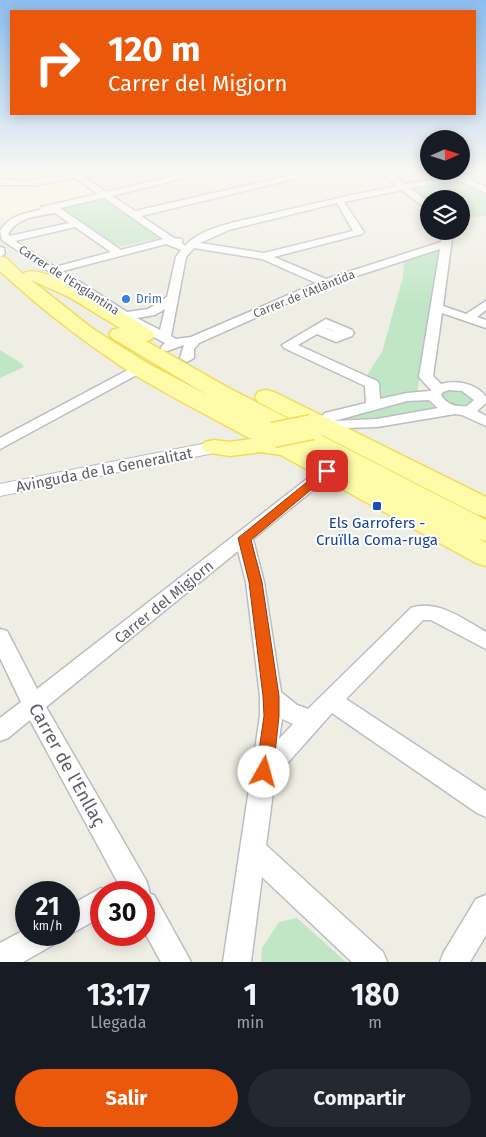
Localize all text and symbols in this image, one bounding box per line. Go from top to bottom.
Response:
text: 120 m [108,28,201,70]
icon: right [25,30,90,95]
text: Carrer del Migjorn [108,70,287,97]
north arrow [420,130,470,180]
map controls [420,130,470,240]
button: layers [420,190,470,240]
street label: Carrer de l'Englantina [16,242,122,318]
street label: Carrer de l'Atlàntida [251,267,357,321]
place label: Drim [136,292,162,306]
marker: Drim [120,293,132,305]
street label: Avinguda de la Generalitat [14,444,194,496]
pin [306,450,348,492]
icon: arrive [313,457,341,485]
marker: Els Garrofers - Cruïlla Coma-ruga [371,500,383,512]
place label: Els Garrofers - Cruïlla Coma-ruga [316,514,438,549]
street label: Carrer del Migjorn [111,557,217,647]
street label: Carrer de l'Enllaç [24,699,110,831]
position arrow [237,745,289,797]
speed limit sign: 30 [90,881,155,946]
text: 21 [36,892,59,922]
text: km/h [33,919,62,933]
text: 13:17 [86,977,150,1013]
text: 1 [243,977,257,1013]
text: 180 [351,977,400,1013]
text: Llegada [90,1013,146,1032]
text: min [237,1013,264,1032]
text: m [368,1013,382,1032]
button: Salir [15,1069,238,1127]
button: Compartir [248,1069,471,1127]

